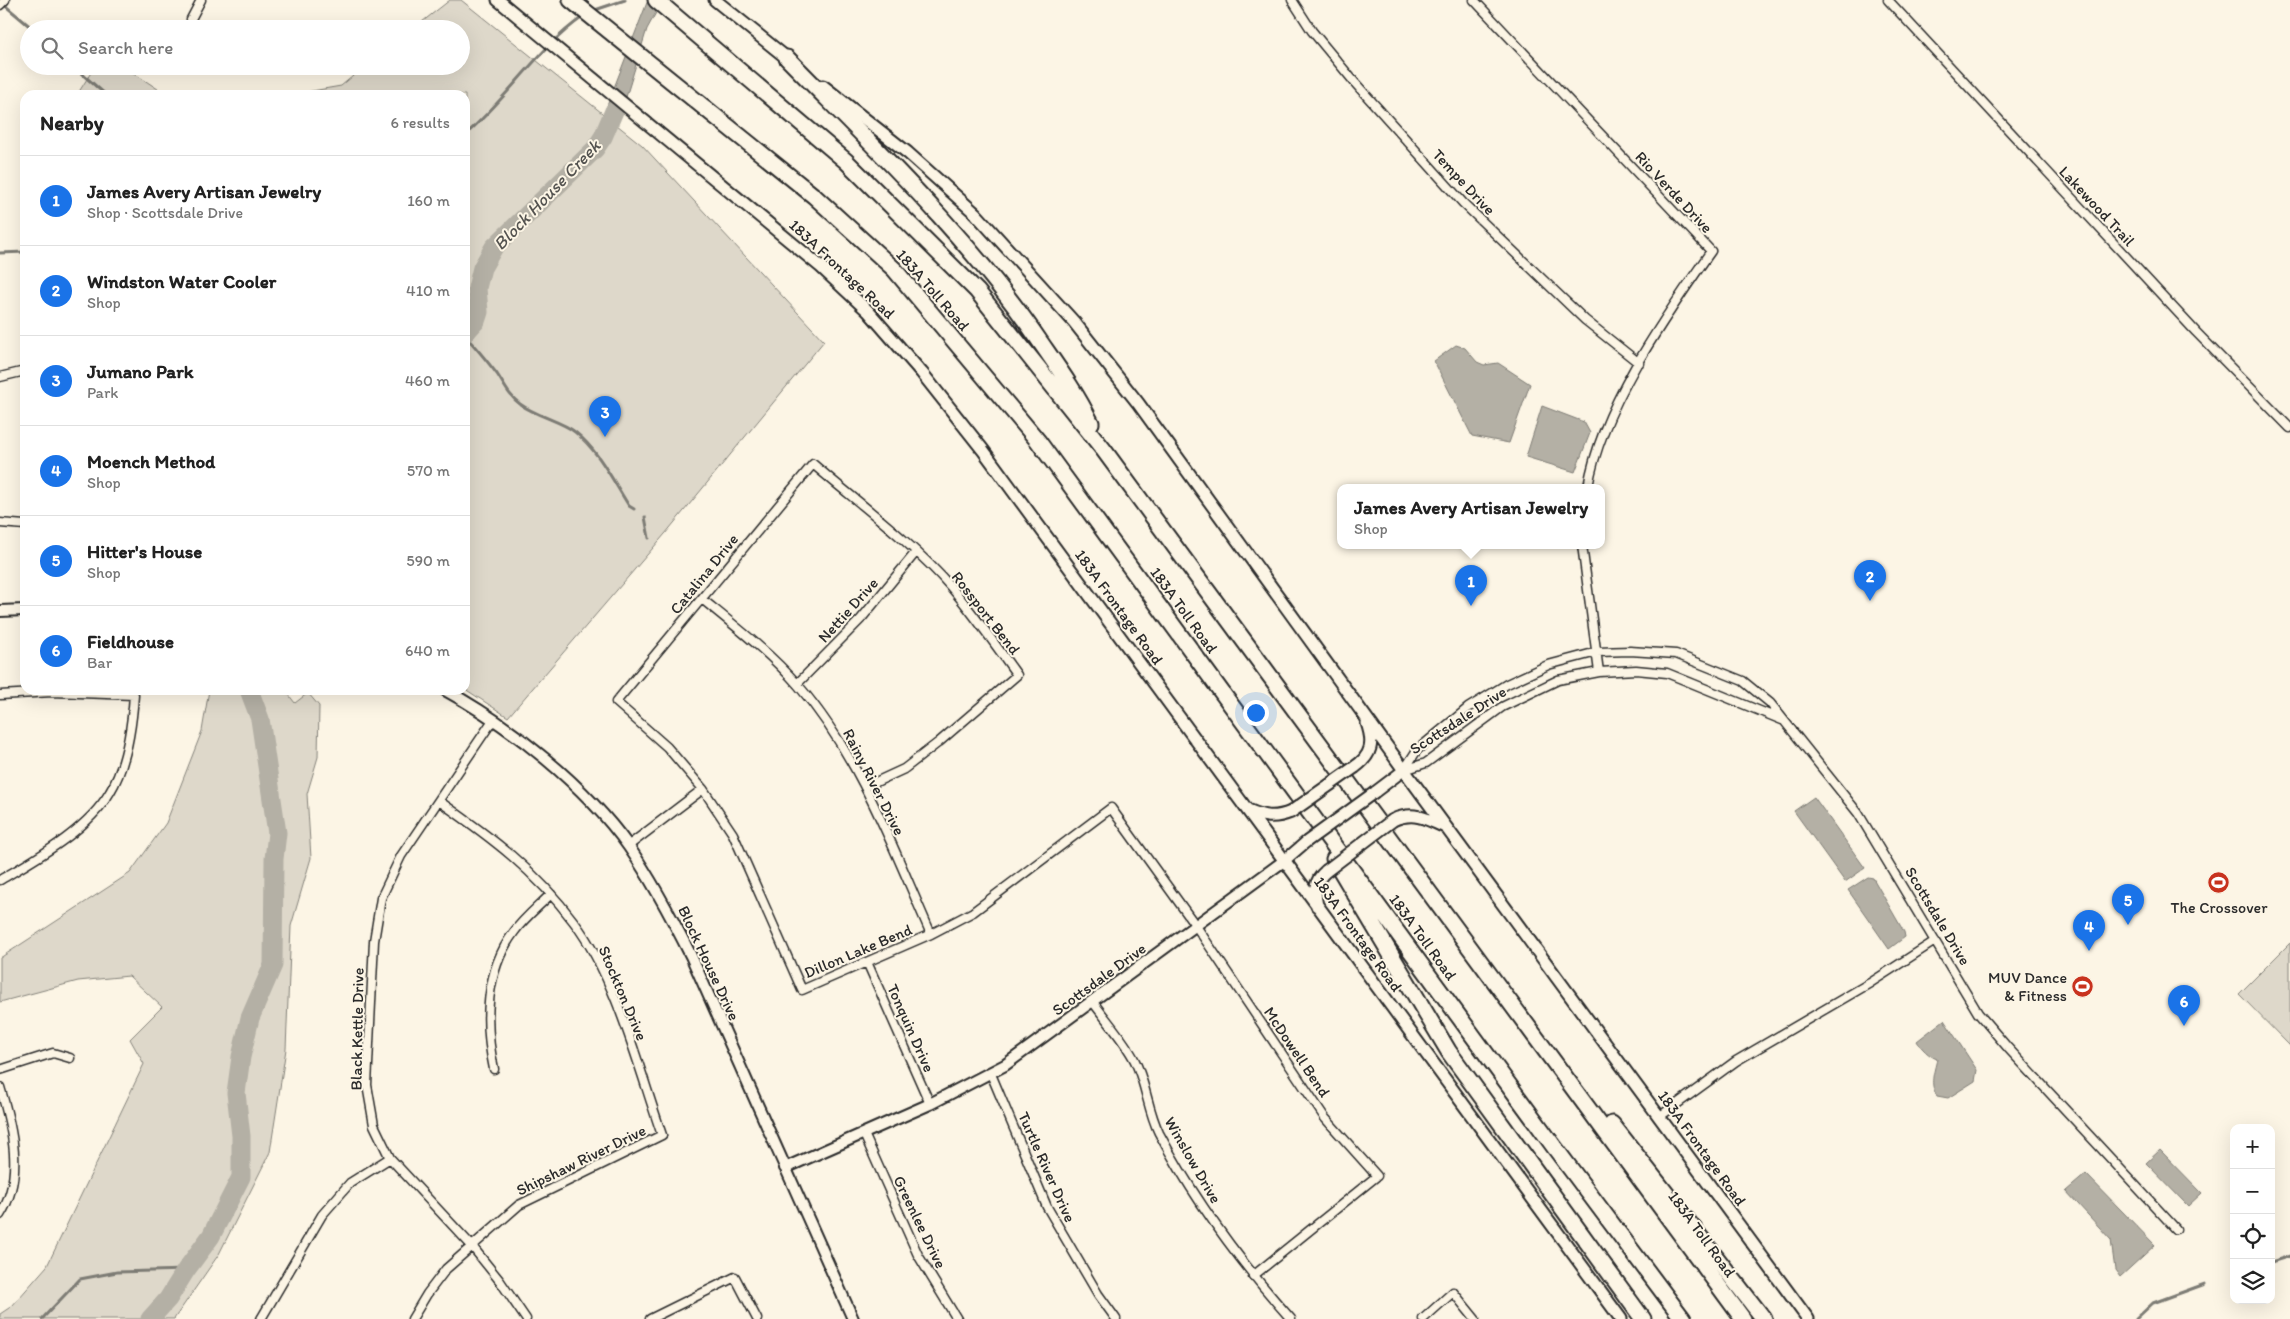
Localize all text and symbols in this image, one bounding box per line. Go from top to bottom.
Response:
search box [20,20,470,75]
icon: search [38,34,66,62]
text: Search here [78,36,173,59]
text: Nearby [40,110,104,135]
text: 6 results [390,113,450,132]
water label: Block House Creek [489,134,606,255]
street label: Tempe Drive [1429,145,1499,219]
street label: Rio Verde Drive [1631,147,1717,237]
street label: Lakewood Trail [2055,162,2139,250]
text: James Avery Artisan Jewelry [87,180,321,203]
text: 1 [52,191,60,210]
text: 160 m [407,191,450,210]
text: Shop · Scottsdale Drive [87,203,243,222]
street label: 183A Frontage Road [785,215,899,323]
street label: 183A Toll Road [892,245,974,335]
text: Windston Water Cooler [87,270,276,293]
text: 2 [52,281,60,300]
text: 410 m [406,281,450,300]
text: Shop [87,293,121,312]
text: Jumano Park [87,360,194,383]
text: 3 [52,371,60,390]
text: 460 m [405,371,450,390]
text: Park [87,383,118,402]
pin: 3 [589,396,621,437]
text: Moench Method [87,450,215,473]
text: 4 [51,461,61,480]
text: 570 m [407,461,450,480]
text: Shop [87,473,121,492]
popup [1337,484,1605,549]
text: James Avery Artisan Jewelry [1354,496,1588,519]
text: Shop [1354,519,1388,538]
street label: Catalina Drive [666,530,742,618]
text: Hitter's House [87,540,202,563]
street label: 183A Frontage Road [1071,546,1167,669]
text: 5 [52,551,60,570]
text: 590 m [406,551,450,570]
pin: 2 [1854,560,1886,601]
text: Shop [87,563,121,582]
street label: 183A Toll Road [1146,563,1222,657]
pin: 1 [1455,565,1487,606]
street label: Rossport Bend [948,568,1025,659]
street label: Nettie Drive [814,574,882,646]
text: Fieldhouse [87,630,174,653]
text: 6 [52,641,60,660]
text: 640 m [405,641,450,660]
text: Bar [87,653,112,672]
street label: Scottsdale Drive [1406,682,1510,758]
your location [1243,700,1269,726]
street label: Rainy River Drive [839,726,909,839]
street label: Scottsdale Drive [1901,863,1975,969]
sports icon: The Crossover [2207,871,2231,895]
street label: 183A Frontage Road [1310,873,1406,996]
pin: 5 [2112,884,2144,925]
street label: 183A Toll Road [1385,890,1461,984]
place label: The Crossover [2170,898,2268,917]
street label: Block House Drive [674,903,744,1024]
pin: 4 [2073,910,2105,951]
street label: Dillon Lake Bend [801,920,915,982]
street label: Scottsdale Drive [1048,939,1150,1019]
street label: Stockton Drive [595,943,651,1043]
street label: Black Kettle Drive [346,967,368,1091]
place label: MUV Dance & Fitness [1988,968,2067,1005]
sports icon: MUV Dance & Fitness [2071,974,2095,998]
street label: Tonquin Drive [883,981,939,1075]
pin: 6 [2168,985,2200,1026]
street label: McDowell Bend [1260,1003,1334,1101]
street label: 183A Frontage Road [1654,1087,1750,1210]
street label: Turtle River Drive [1014,1109,1080,1225]
street label: Winslow Drive [1161,1113,1225,1207]
street label: Shipshaw River Drive [513,1120,649,1200]
map controls [2230,1124,2275,1304]
button: + [2230,1124,2275,1169]
button: − [2230,1169,2275,1214]
street label: Greenlee Drive [889,1173,951,1272]
street label: 183A Toll Road [1664,1187,1740,1281]
button: locate [2230,1214,2275,1259]
button: layers [2230,1259,2275,1304]

